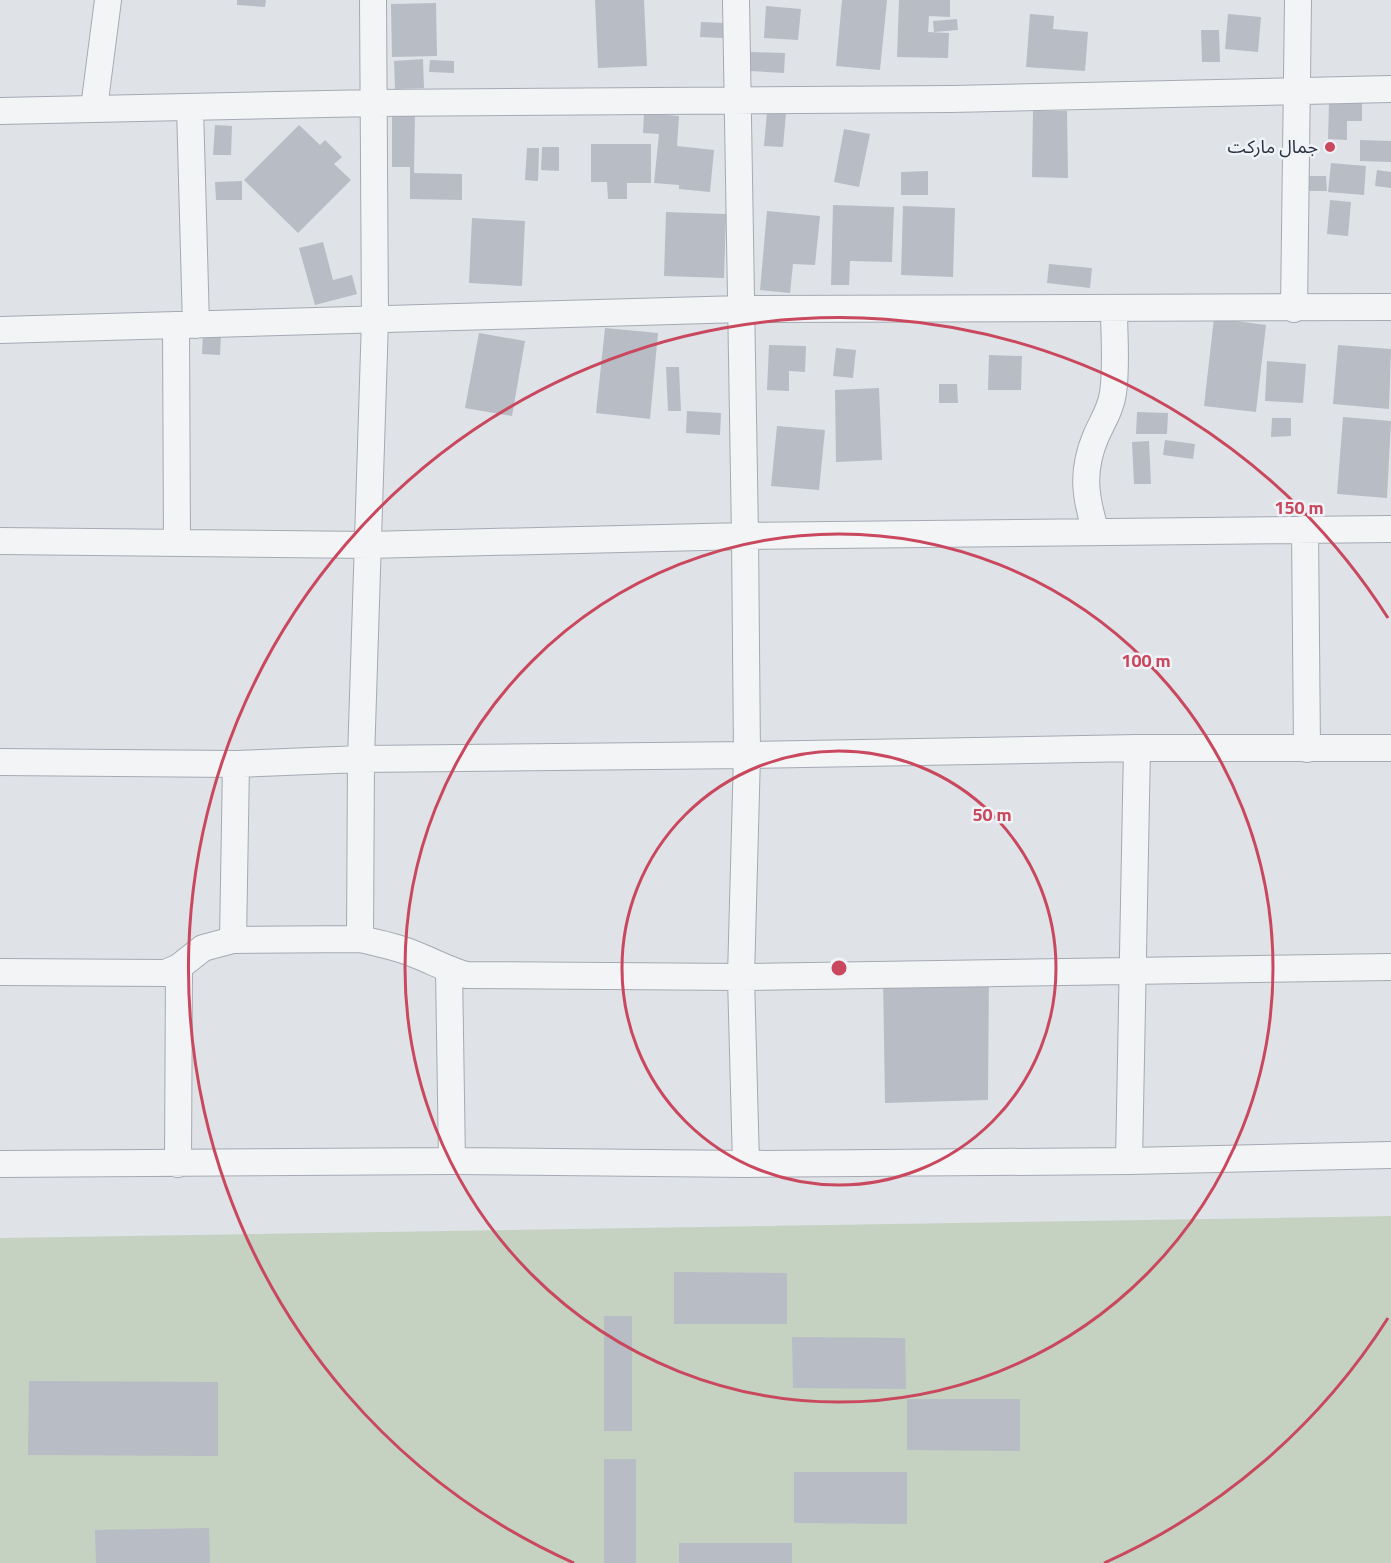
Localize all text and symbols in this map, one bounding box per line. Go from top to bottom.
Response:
place label: جمال ماركت [1228,133,1318,160]
marker: جمال ماركت [1323,140,1337,154]
text: 150 m [1274,494,1324,521]
text: 100 m [1121,647,1171,674]
text: 50 m [972,801,1012,828]
centre of rings [829,958,849,978]

